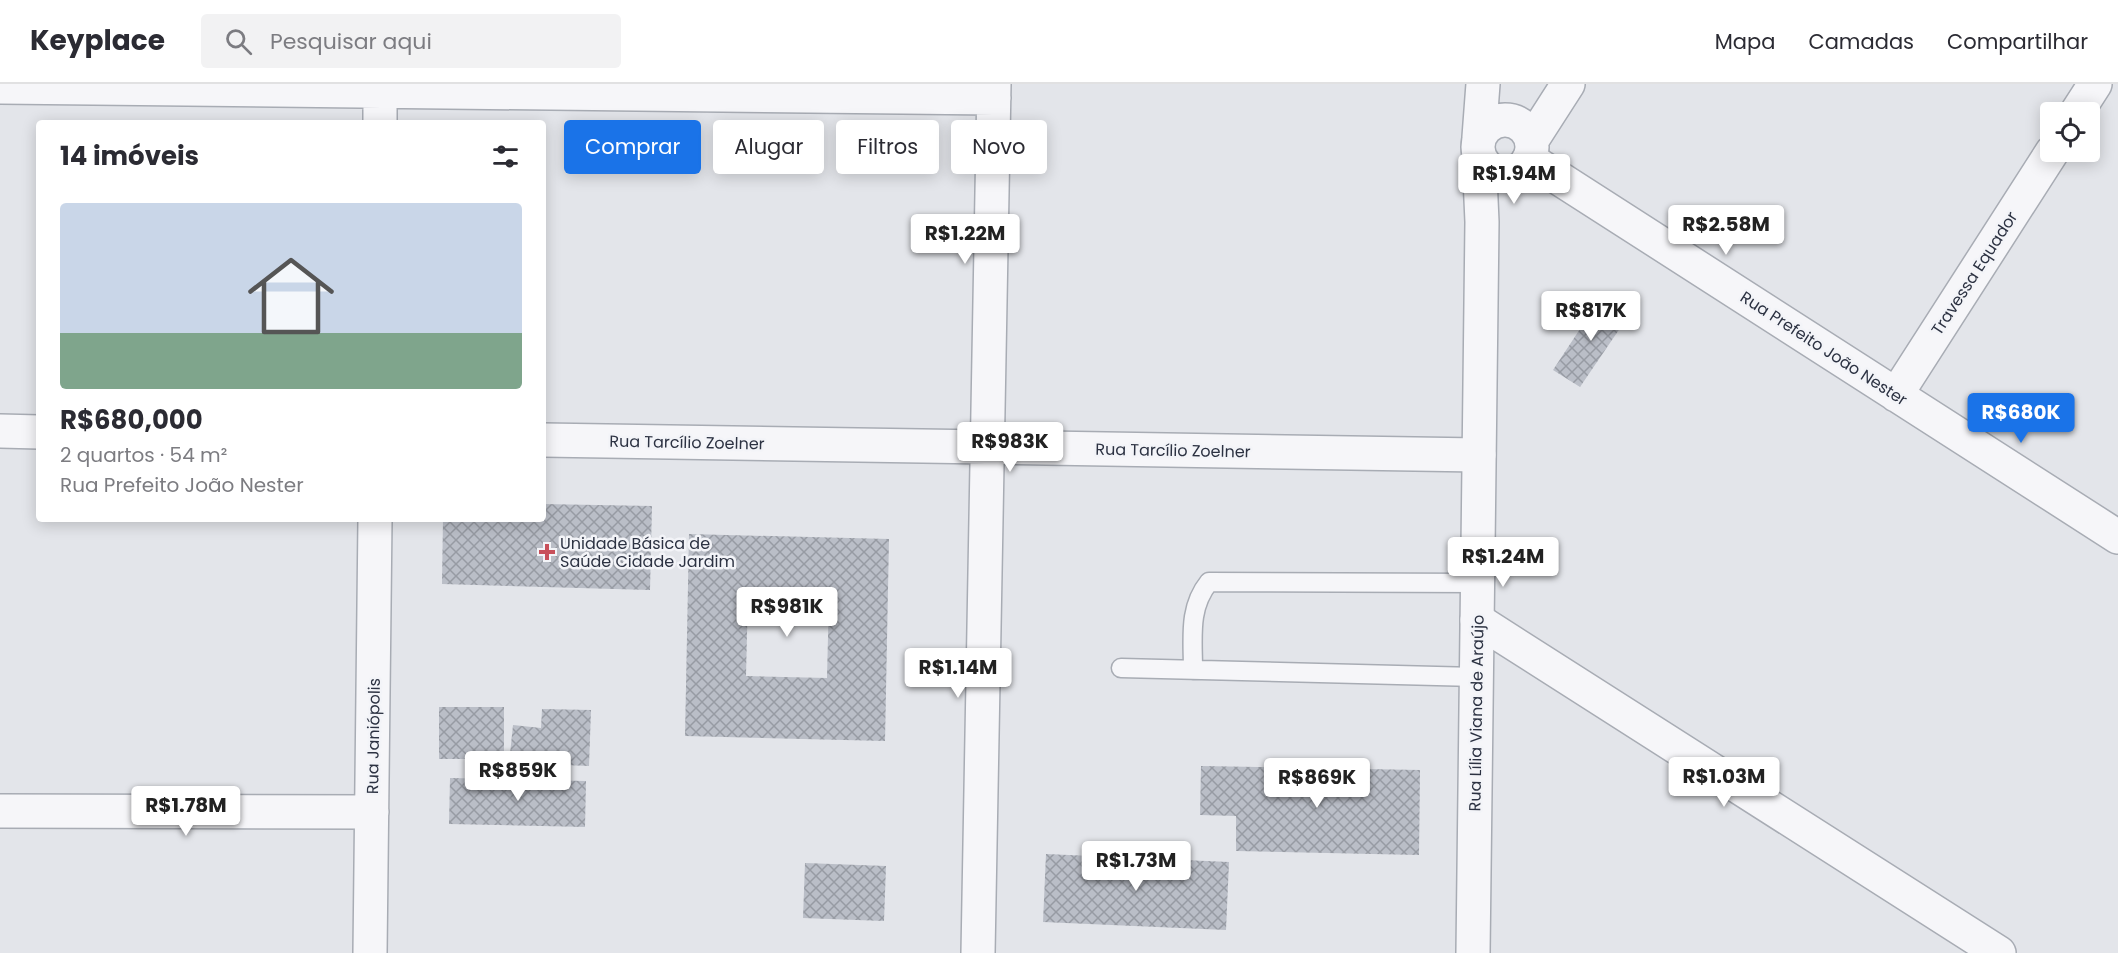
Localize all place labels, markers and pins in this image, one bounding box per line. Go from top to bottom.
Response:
pin: R$1.94M [1459,154,1569,205]
pin: R$2.58M [1671,205,1781,256]
pin: R$1.22M [910,214,1020,265]
pin: R$817K [1542,291,1640,342]
pin: R$680K [1972,393,2070,444]
pin: R$983K [961,422,1059,473]
place label: Unidade Básica de Saúde Cidade Jardim [560,532,735,573]
pin: R$1.24M [1448,537,1558,588]
marker: Unidade Básica de Saúde Cidade Jardim [538,543,556,561]
pin: R$981K [738,587,836,638]
pin: R$1.14M [903,648,1013,699]
pin: R$859K [469,751,567,802]
pin: R$1.03M [1669,757,1779,808]
pin: R$869K [1268,758,1366,809]
pin: R$1.78M [131,786,241,837]
pin: R$1.73M [1081,841,1191,892]

